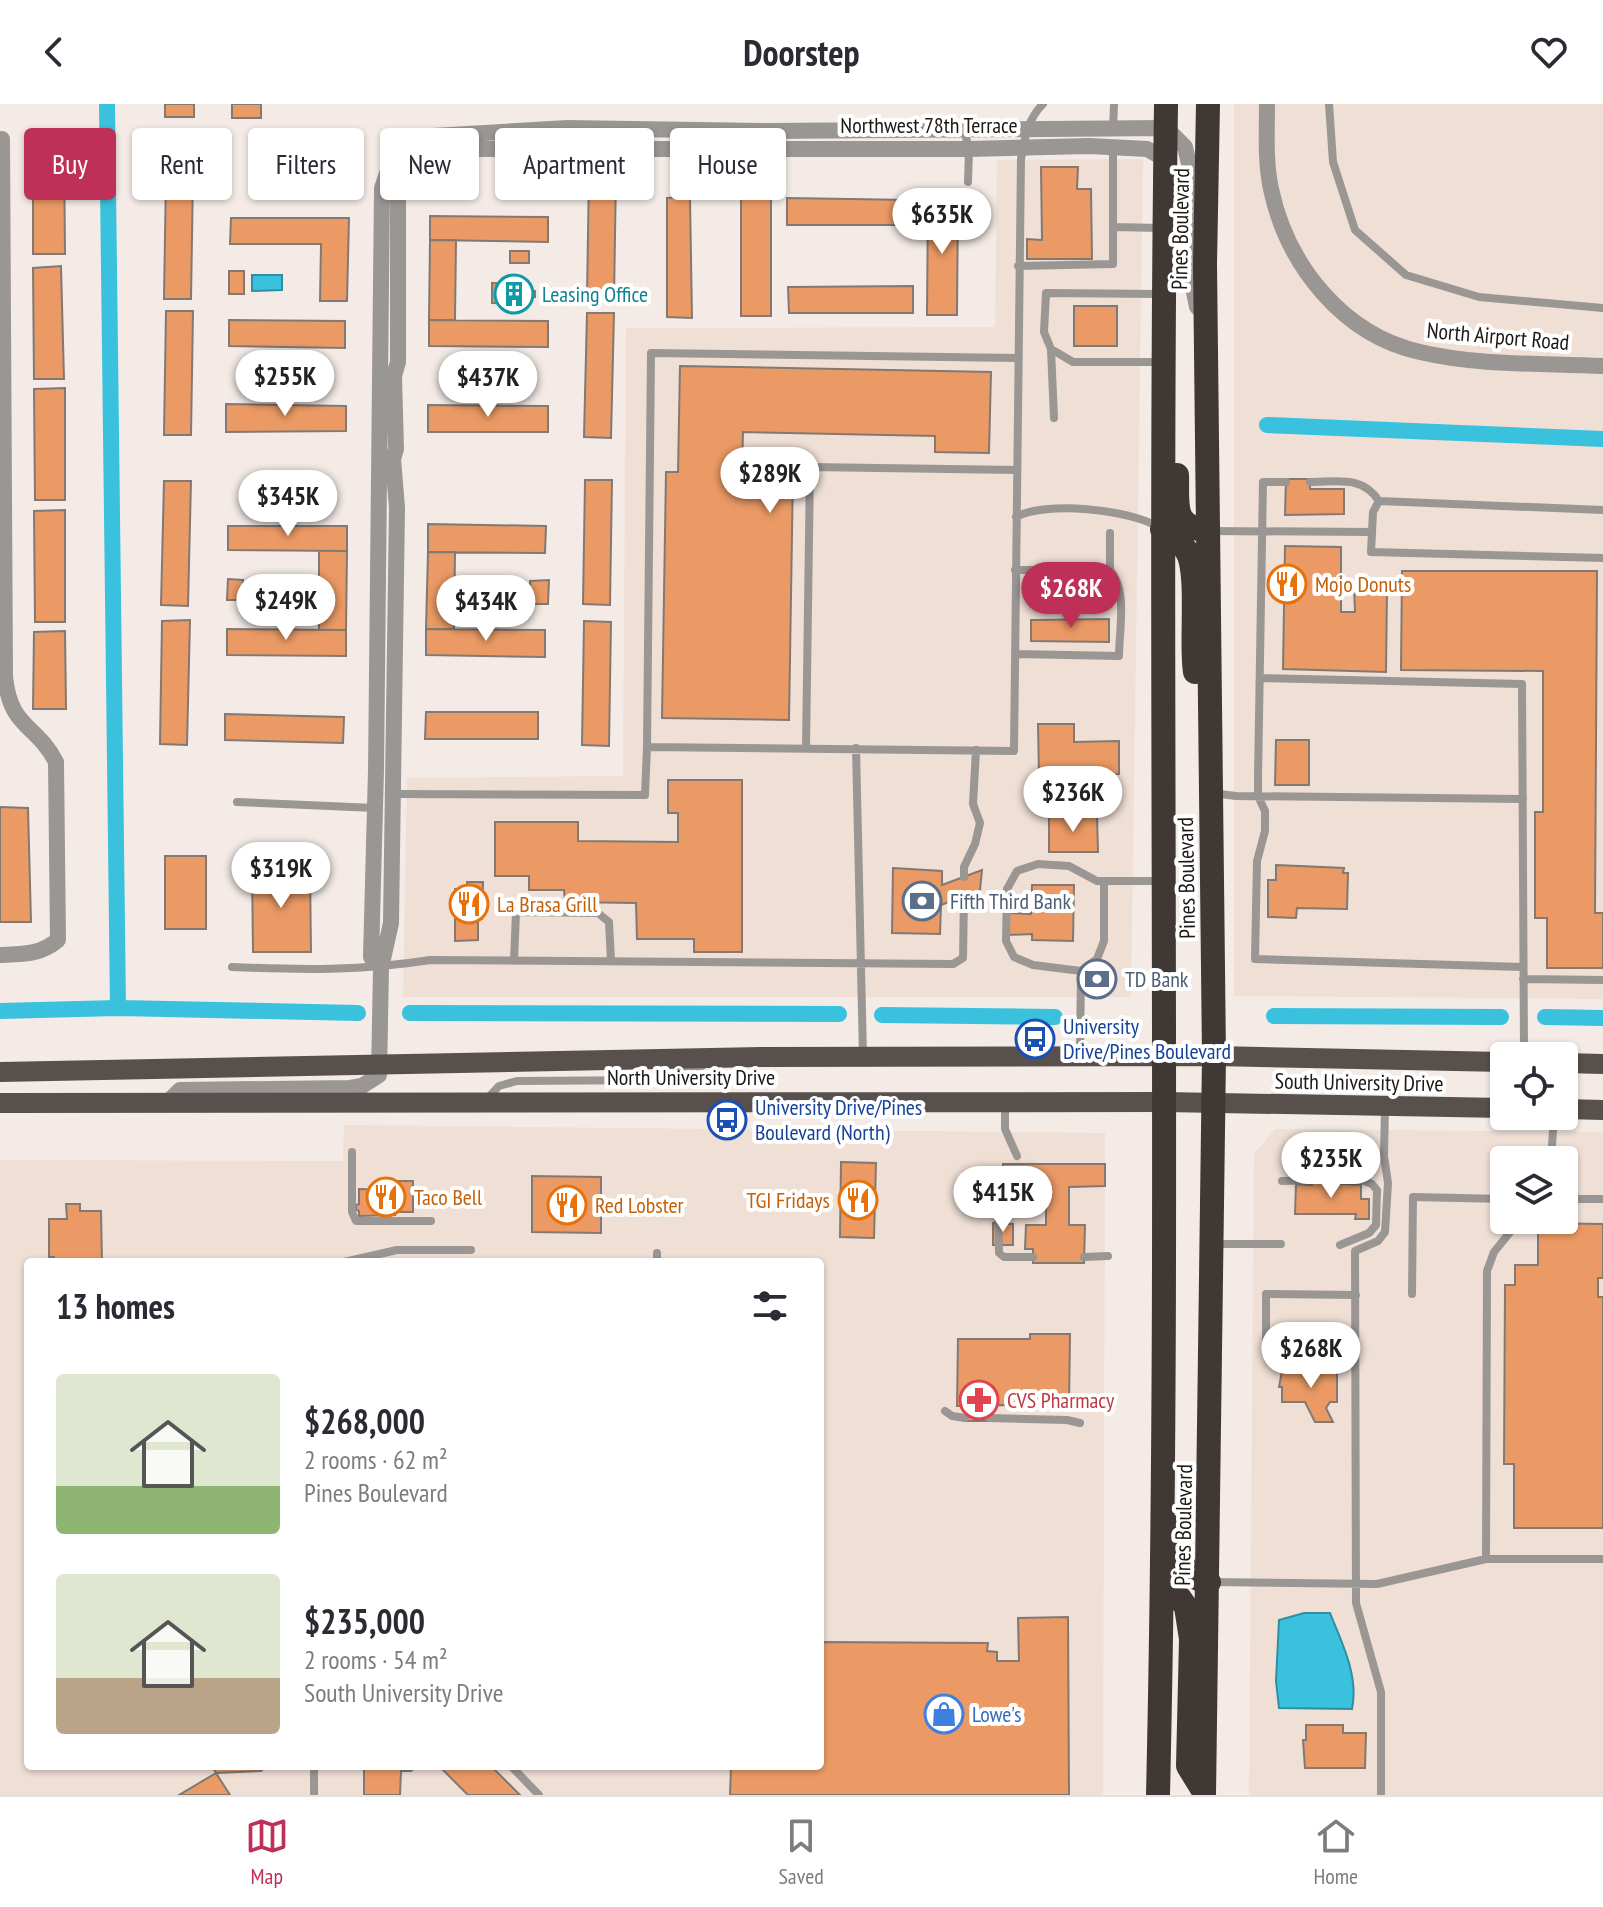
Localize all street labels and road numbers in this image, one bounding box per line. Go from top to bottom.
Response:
street label: Northwest 78th Terrace [840,111,1018,139]
street label: Pines Boulevard [1165,168,1195,290]
street label: North Airport Road [1426,316,1570,356]
street label: Pines Boulevard [1171,817,1201,939]
street label: North University Drive [607,1063,775,1091]
street label: South University Drive [1274,1067,1444,1097]
street label: Pines Boulevard [1168,1464,1198,1586]

